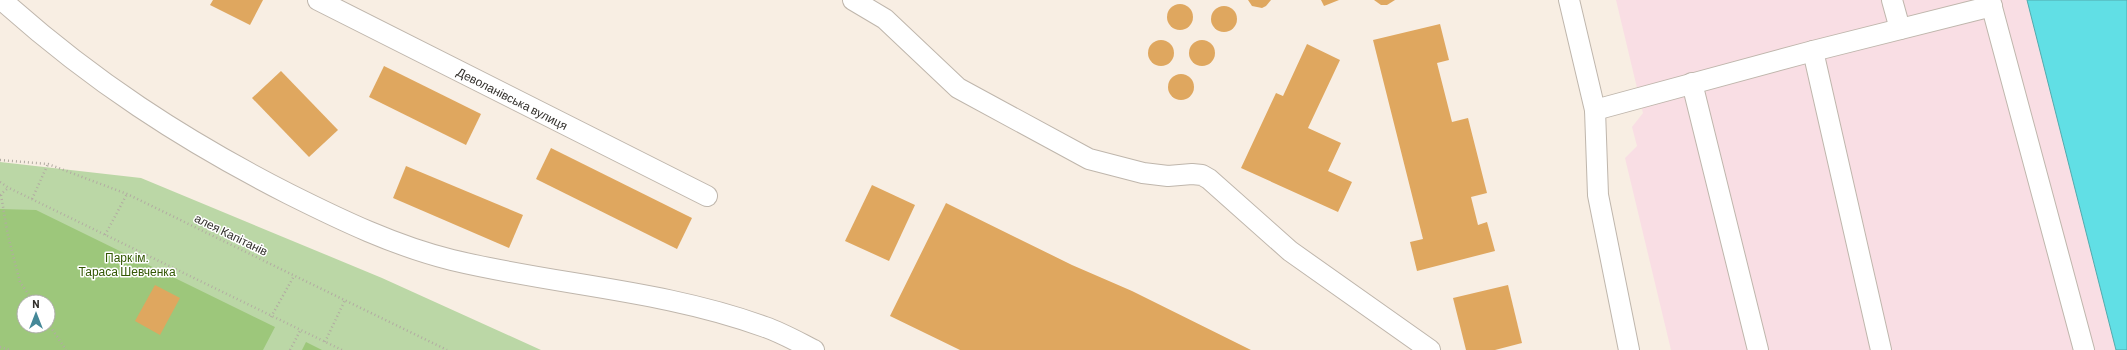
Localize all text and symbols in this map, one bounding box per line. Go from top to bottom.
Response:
street label: Деволанівська вулиця [454,64,570,133]
street label: алея Капітанів [193,210,270,258]
park label: Парк ім. Тараса Шевченка [78,250,176,279]
north arrow [16,294,56,334]
text: N [32,297,40,310]

